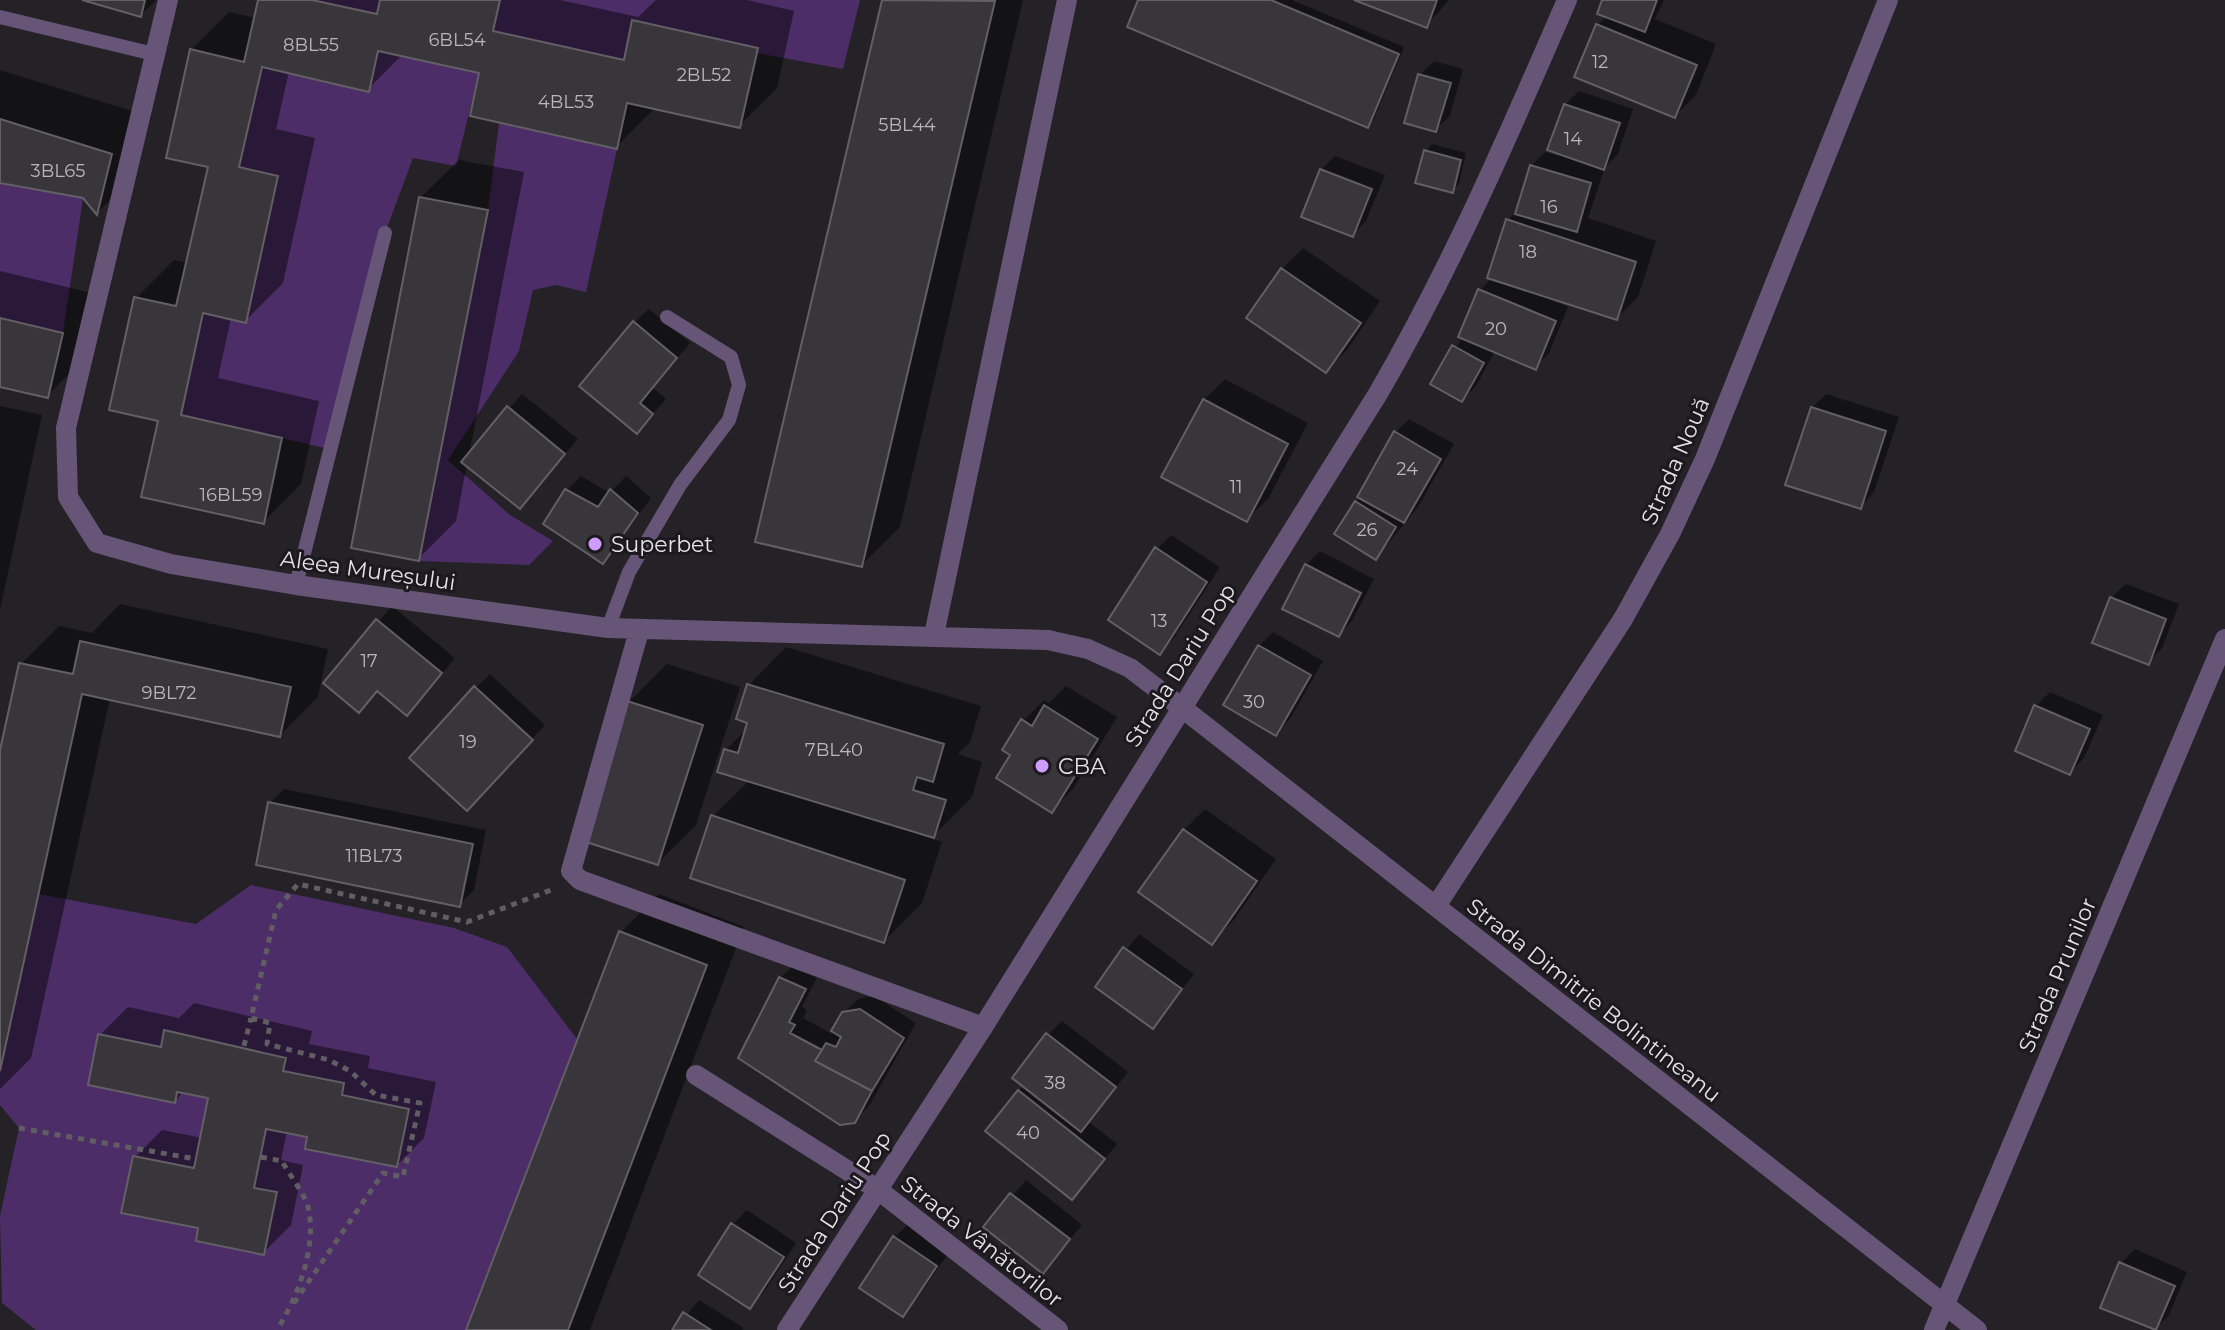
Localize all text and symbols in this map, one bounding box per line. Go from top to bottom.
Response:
house number: 6BL54 [428,29,486,51]
house number: 8BL55 [283,34,339,56]
house number: 12 [1592,51,1608,73]
house number: 2BL52 [677,64,731,86]
house number: 4BL53 [538,91,594,113]
house number: 5BL44 [878,114,936,136]
house number: 14 [1564,128,1582,150]
house number: 3BL65 [30,160,86,182]
house number: 16 [1540,196,1558,218]
house number: 18 [1519,241,1537,263]
house number: 20 [1485,318,1507,340]
street label: Strada Nouă [1635,393,1716,529]
house number: 24 [1396,458,1418,480]
house number: 11 [1230,476,1243,498]
house number: 16BL59 [200,484,262,506]
house number: 26 [1356,519,1378,541]
place label: Superbet [611,531,713,558]
marker: Superbet [586,535,604,553]
street label: Aleea Mureșului [279,545,457,596]
street label: Strada Dariu Pop [1119,579,1242,752]
house number: 13 [1151,610,1167,632]
house number: 17 [360,650,378,672]
house number: 9BL72 [141,682,197,704]
house number: 30 [1243,691,1265,713]
house number: 19 [459,731,477,753]
house number: 7BL40 [805,739,863,761]
place label: CBA [1058,753,1106,780]
marker: CBA [1033,757,1051,775]
house number: 11BL73 [346,845,402,867]
street label: Strada Dimitrie Bolintineanu [1461,893,1726,1108]
street label: Strada Prunilor [2013,894,2102,1057]
house number: 38 [1044,1072,1066,1094]
house number: 40 [1016,1122,1040,1144]
street label: Strada Dariu Pop [772,1126,897,1298]
street label: Strada Vânătorilor [896,1170,1068,1313]

